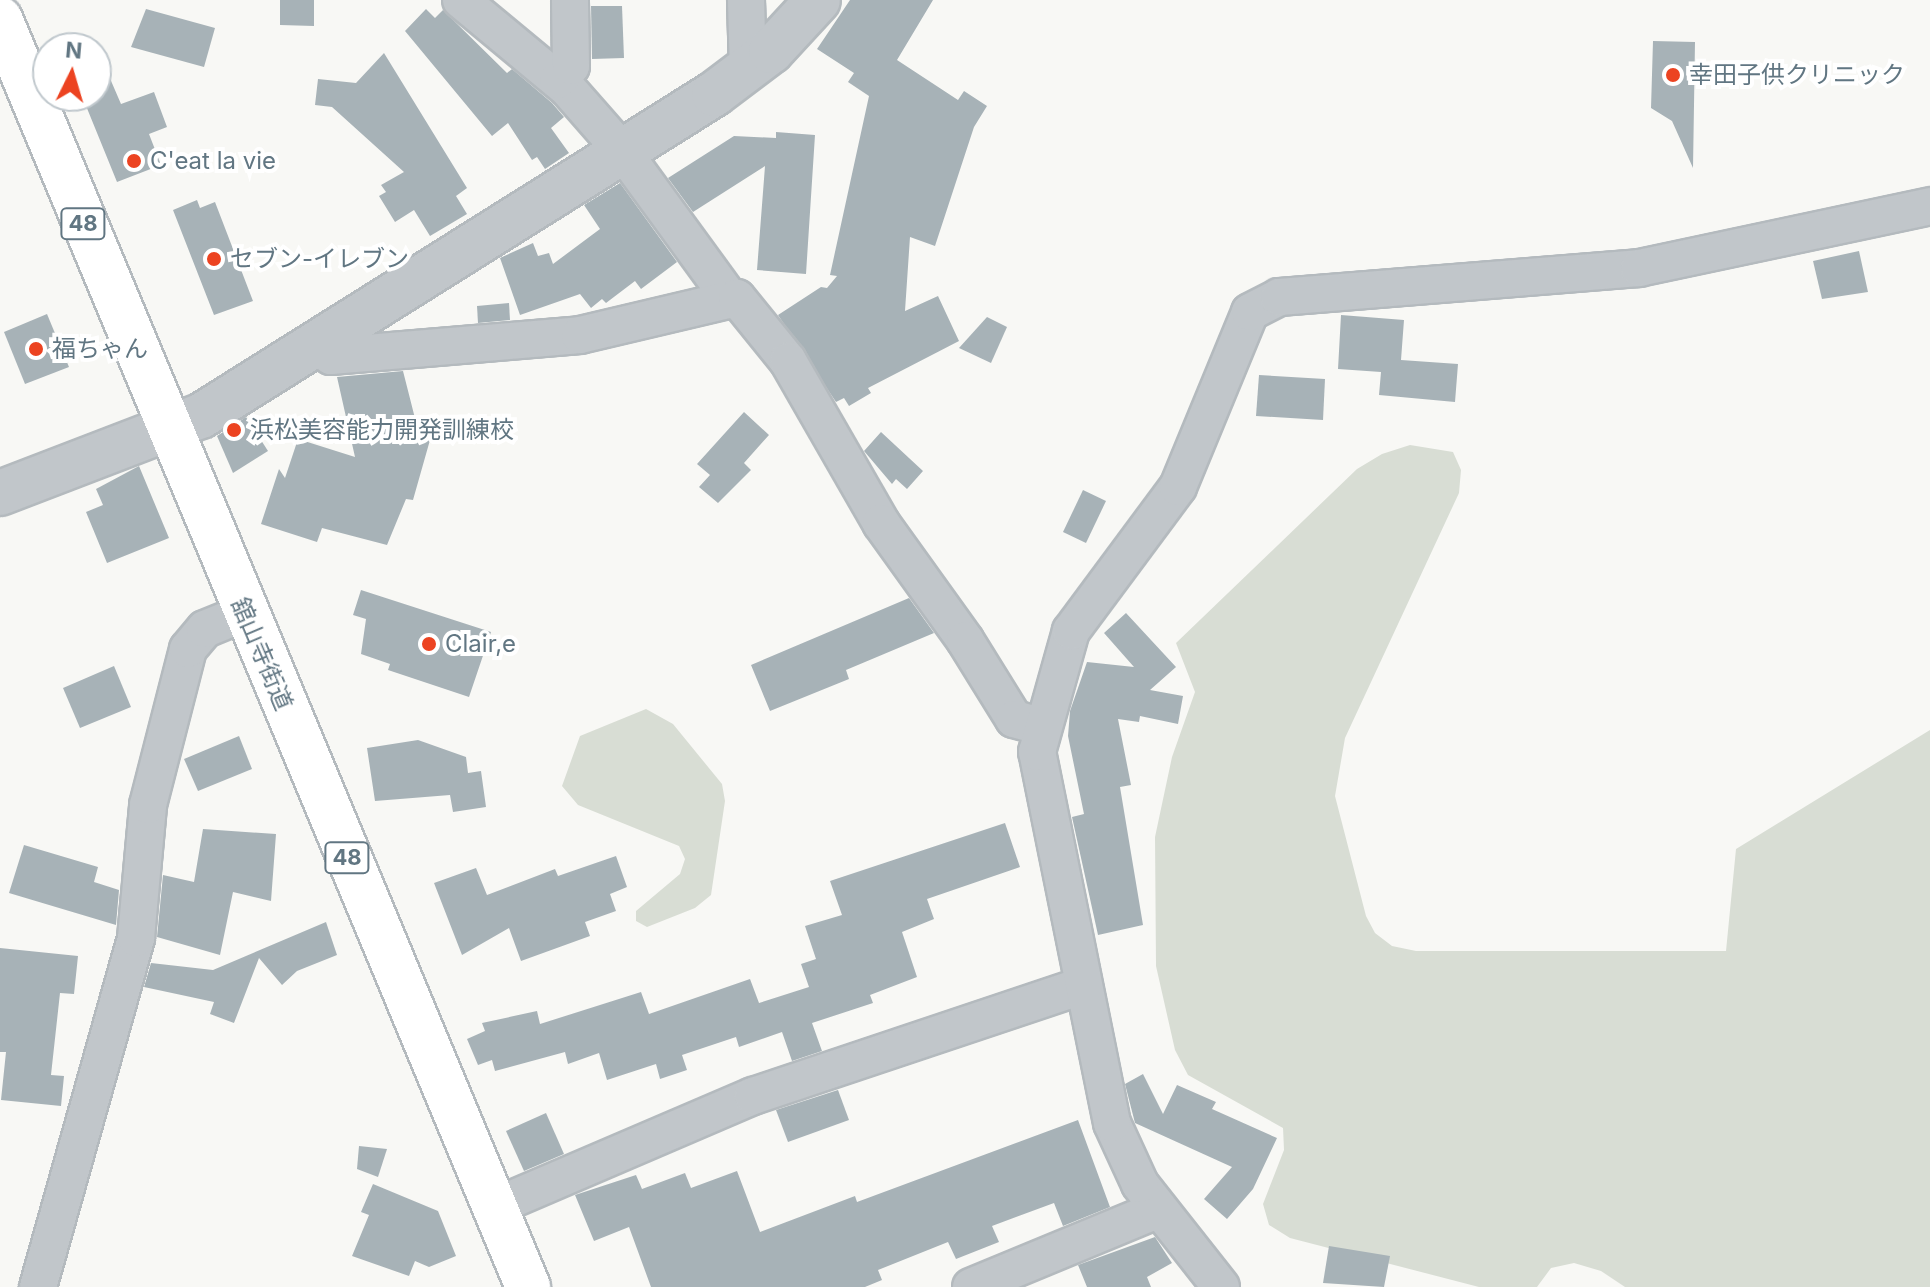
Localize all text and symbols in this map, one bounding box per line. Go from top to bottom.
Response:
north arrow [32,32,112,112]
text: N [64,36,83,64]
place label: 幸田子供クリニック [1689,61,1905,89]
marker: 幸田子供クリニック [1664,66,1682,84]
place label: C'eat la vie [150,147,276,175]
marker: C'eat la vie [125,152,143,170]
road number: 48 [59,206,107,242]
place label: セブン-イレブン [230,245,409,273]
marker: セブン-イレブン [205,250,223,268]
place label: 福ちゃん [52,335,148,363]
marker: 福ちゃん [27,340,45,358]
place label: 浜松美容能力開発訓練校 [250,416,514,444]
marker: 浜松美容能力開発訓練校 [225,421,243,439]
street label: 舘山寺街道 [225,593,299,715]
place label: Clair,e [445,630,516,658]
marker: Clair,e [420,635,438,653]
road number: 48 [323,840,371,876]

